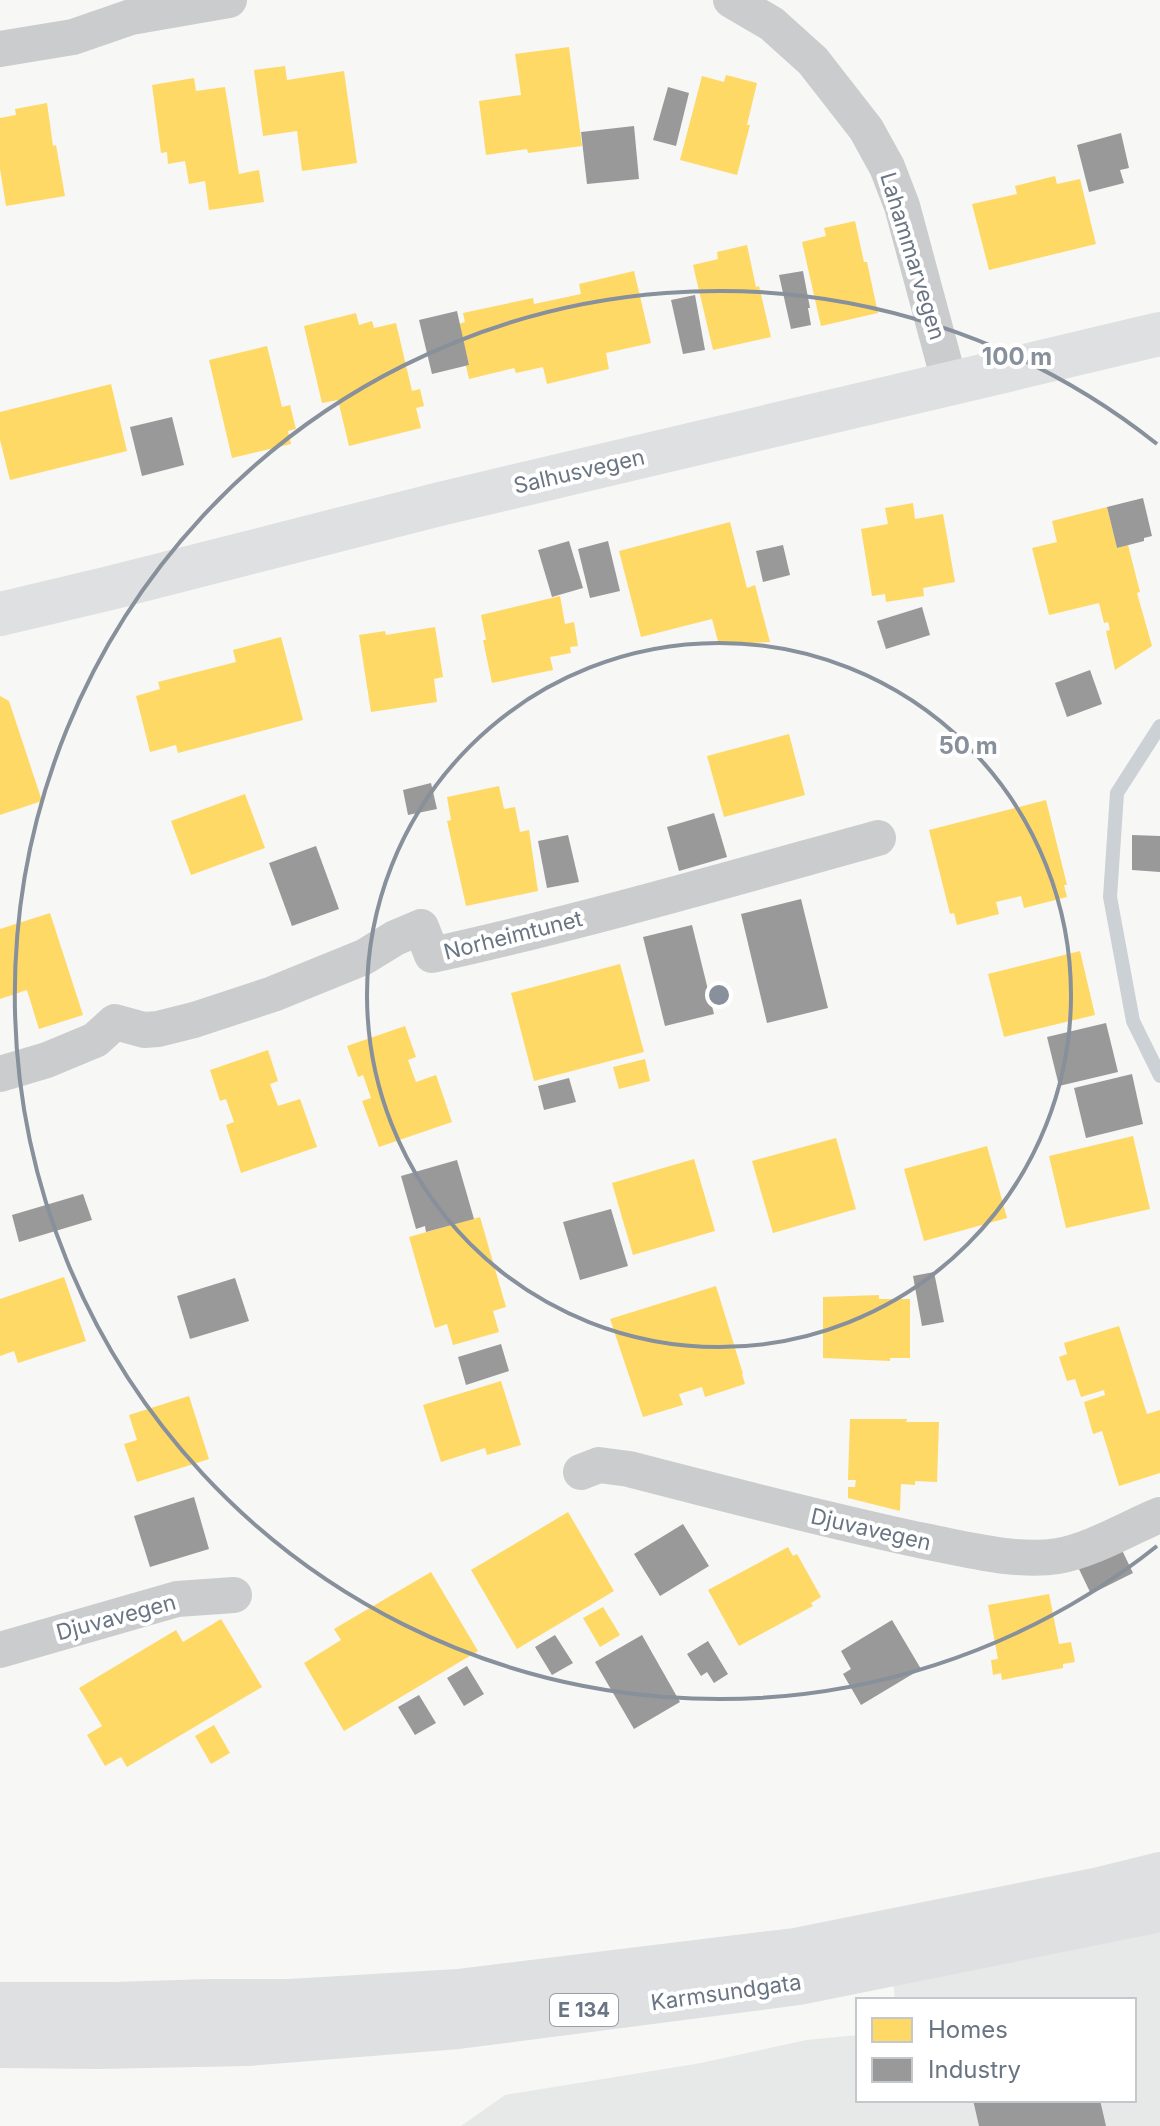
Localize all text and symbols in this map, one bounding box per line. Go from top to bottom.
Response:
street label: Lahammarvegen [875,169,951,343]
text: 100 m [982,342,1052,371]
street label: Salhusvegen [511,443,647,499]
text: 50 m [938,731,998,760]
street label: Norheimtunet [441,905,585,965]
centre of rings [705,981,733,1009]
street label: Djuvavegen [808,1503,934,1555]
street label: Djuvavegen [53,1589,179,1645]
street label: Karmsundgata [649,1969,803,2015]
road number: E 134 [550,1994,618,2026]
legend [856,1998,1136,2102]
text: Homes [928,2015,1008,2044]
text: Industry [928,2055,1021,2084]

